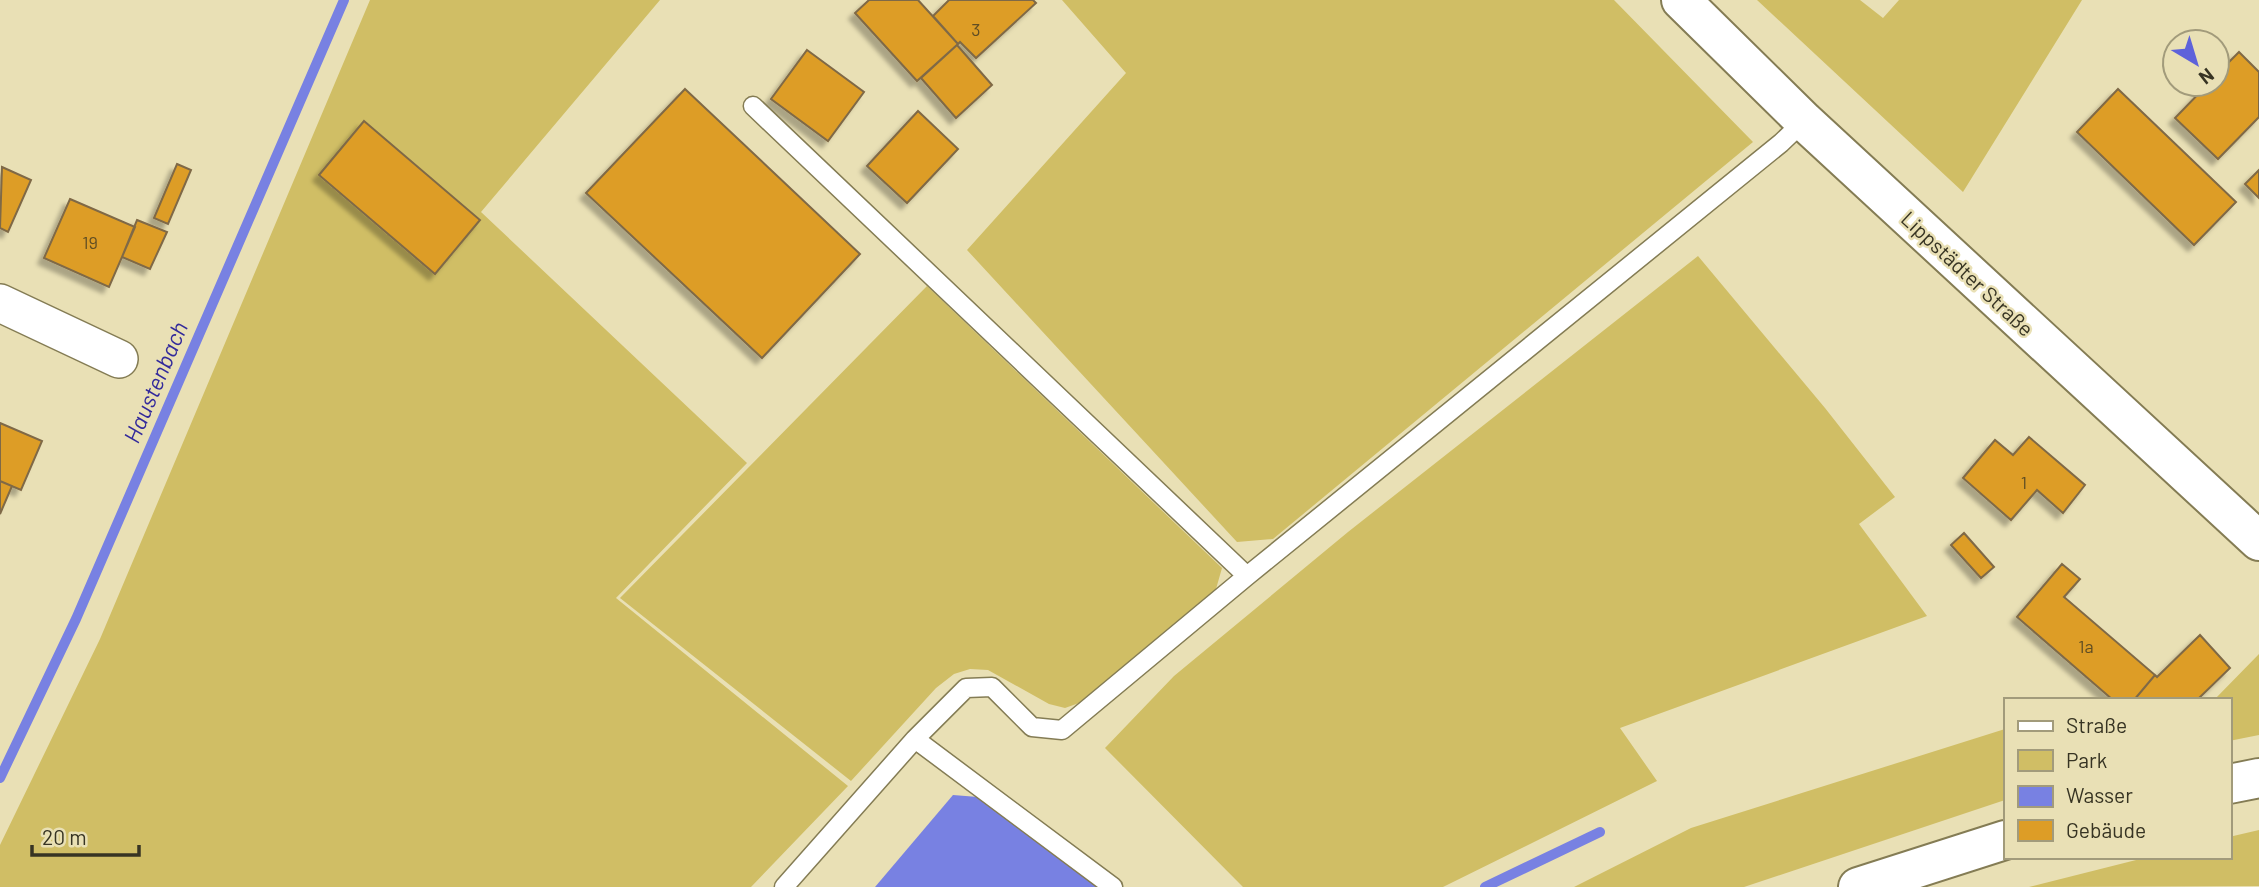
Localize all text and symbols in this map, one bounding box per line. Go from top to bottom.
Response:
house number: 3 [971,18,981,40]
north arrow [2161,28,2231,98]
text: N [2195,64,2219,90]
street label: Lippstädter Straße [1897,205,2039,341]
house number: 19 [82,231,98,253]
water label: Haustenbach [117,317,193,447]
house number: 1 [2021,471,2027,493]
house number: 1a [2078,635,2094,657]
legend [2004,698,2231,859]
text: Straße [2066,712,2127,737]
text: Park [2066,747,2107,772]
text: Wasser [2066,782,2133,807]
scale bar [32,814,138,858]
text: Gebäude [2066,817,2146,842]
text: 20 m [42,824,87,849]

